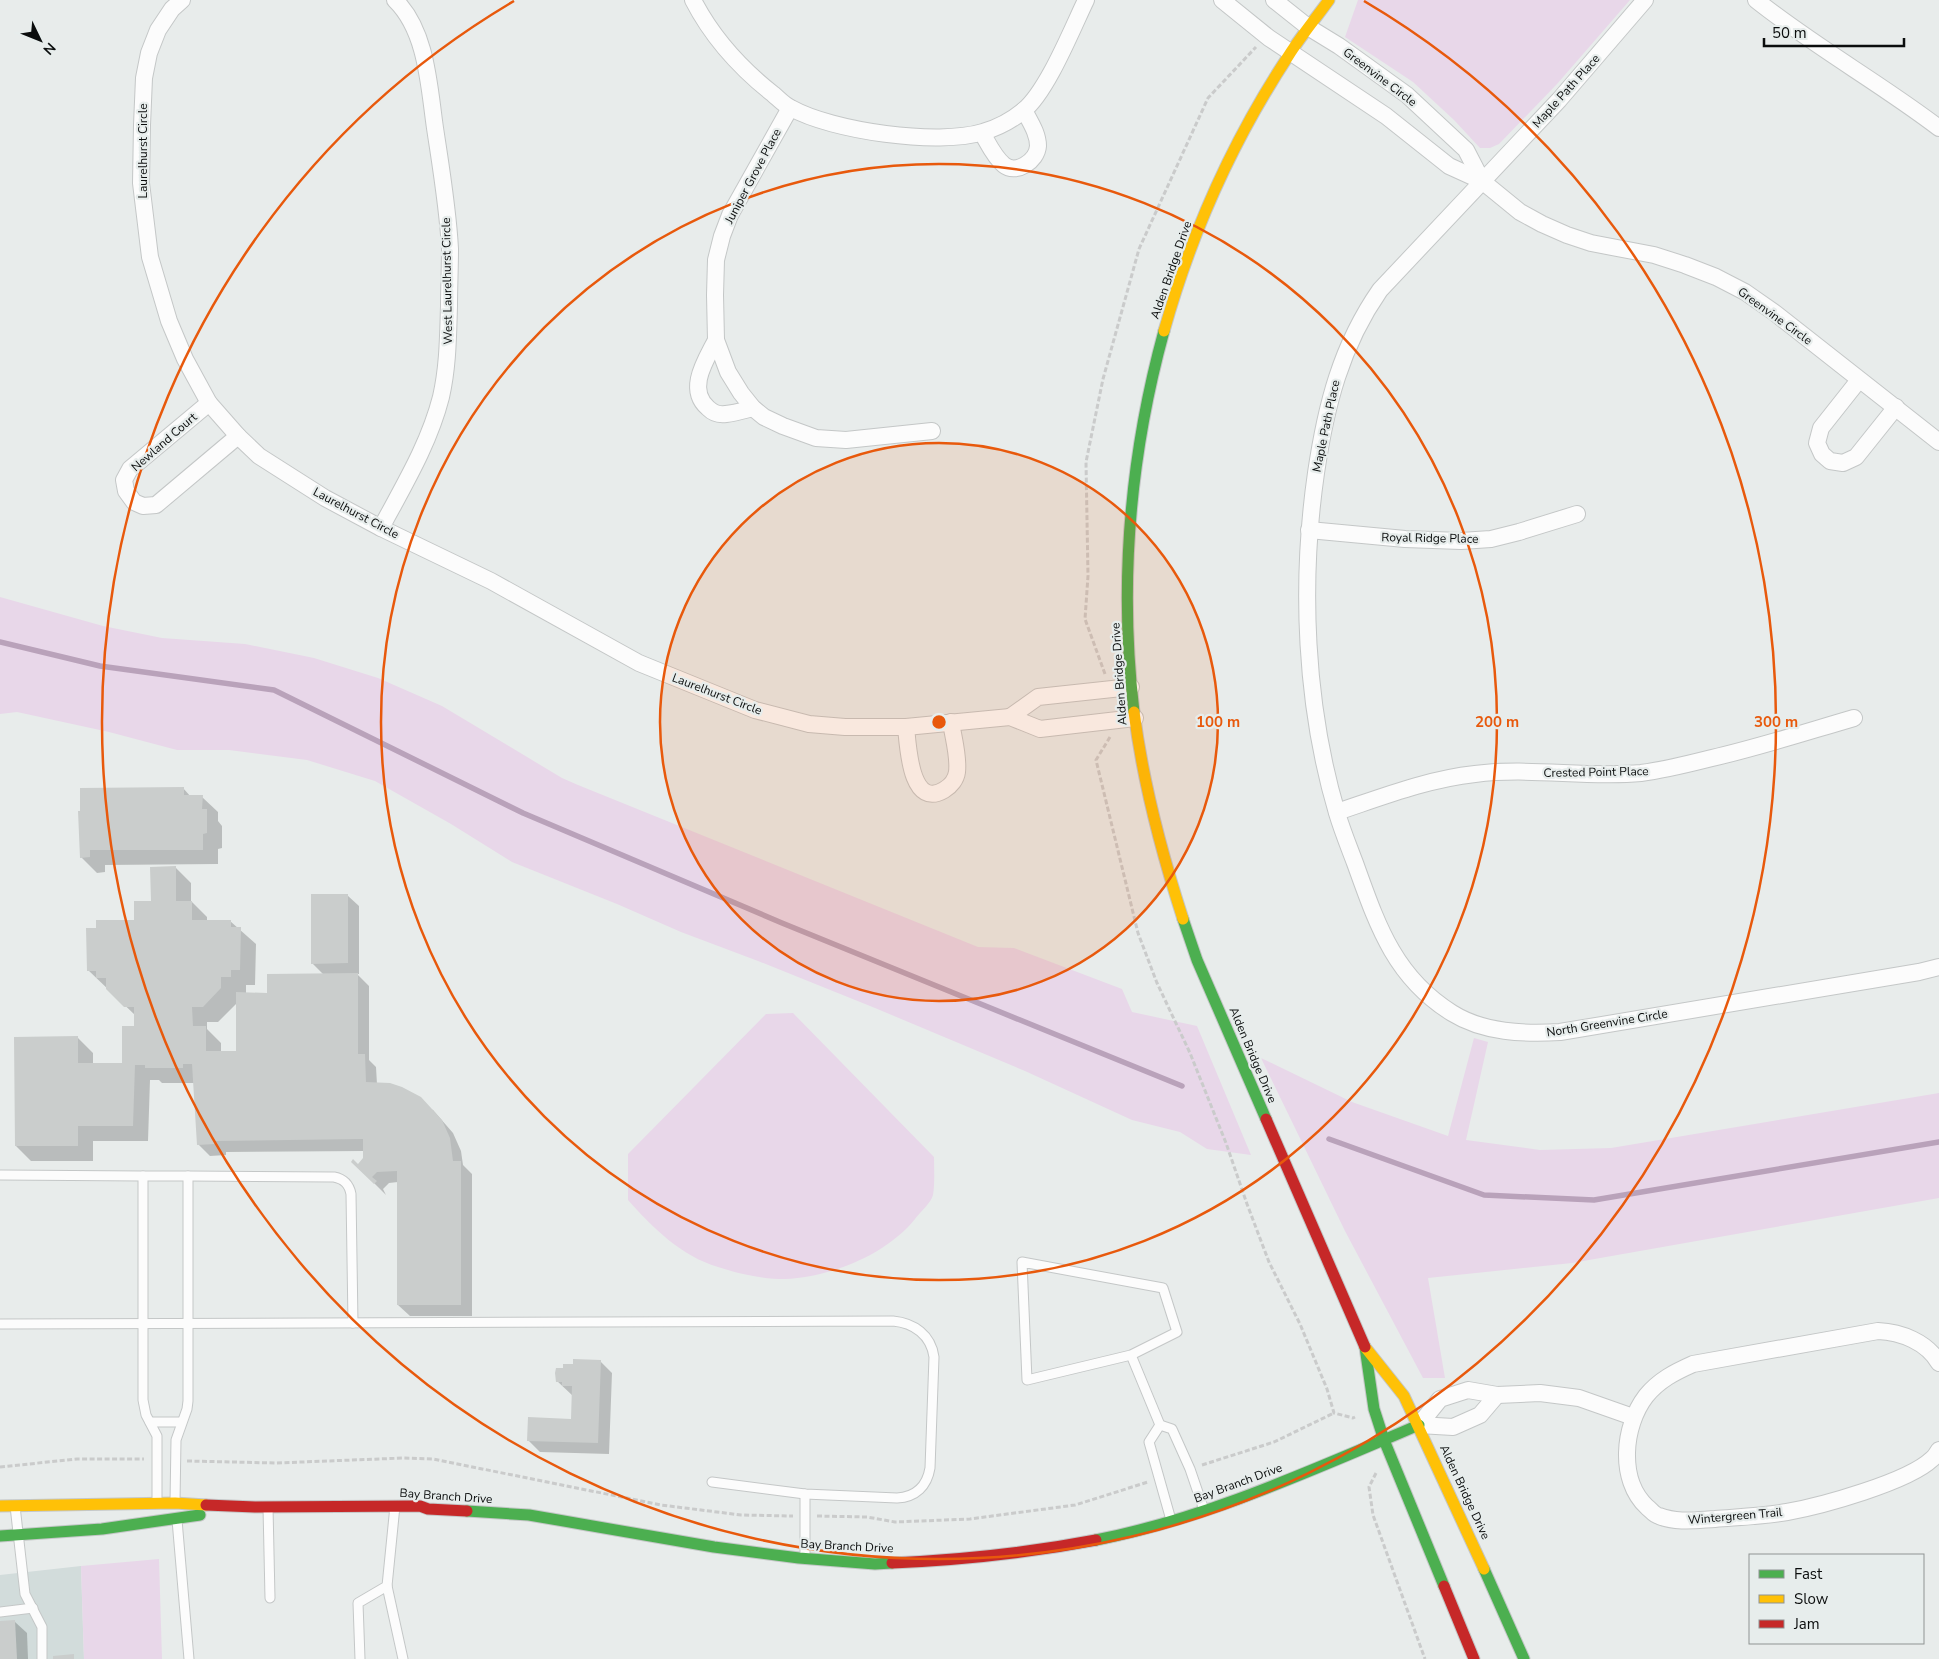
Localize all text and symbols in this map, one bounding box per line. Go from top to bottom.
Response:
north arrow [15,15,65,65]
scale bar [1764,15,1904,47]
text: 50 m [1772,23,1807,43]
text: N [39,38,60,59]
street label: Greenvine Circle [1340,44,1420,110]
street label: Maple Path Place [1529,51,1603,131]
street label: Laurelhurst Circle [135,103,151,199]
street label: Juniper Grove Place [721,126,785,227]
street label: West Laurelhurst Circle [438,217,456,345]
street label: Alden Bridge Drive [1147,219,1195,321]
street label: Greenvine Circle [1735,284,1815,348]
street label: Maple Path Place [1308,379,1344,473]
street label: Newland Court [128,409,201,475]
street label: Laurelhurst Circle [310,484,402,542]
street label: Royal Ridge Place [1381,529,1479,547]
street label: Alden Bridge Drive [1107,622,1131,726]
street label: Laurelhurst Circle [670,669,764,719]
text: 100 m [1196,712,1240,732]
text: 200 m [1475,712,1519,732]
text: 300 m [1754,712,1798,732]
centre of rings [930,713,948,731]
street label: Crested Point Place [1543,763,1649,781]
street label: Alden Bridge Drive [1226,1005,1280,1105]
street label: North Greenvine Circle [1545,1006,1669,1040]
street label: Alden Bridge Drive [1436,1442,1494,1542]
street label: Bay Branch Drive [1192,1460,1284,1506]
street label: Bay Branch Drive [399,1485,493,1507]
street label: Wintergreen Trail [1687,1504,1783,1528]
street label: Bay Branch Drive [800,1536,894,1556]
legend [1749,1554,1924,1644]
text: Fast [1794,1564,1823,1584]
text: Slow [1794,1589,1829,1609]
text: Jam [1793,1614,1820,1634]

